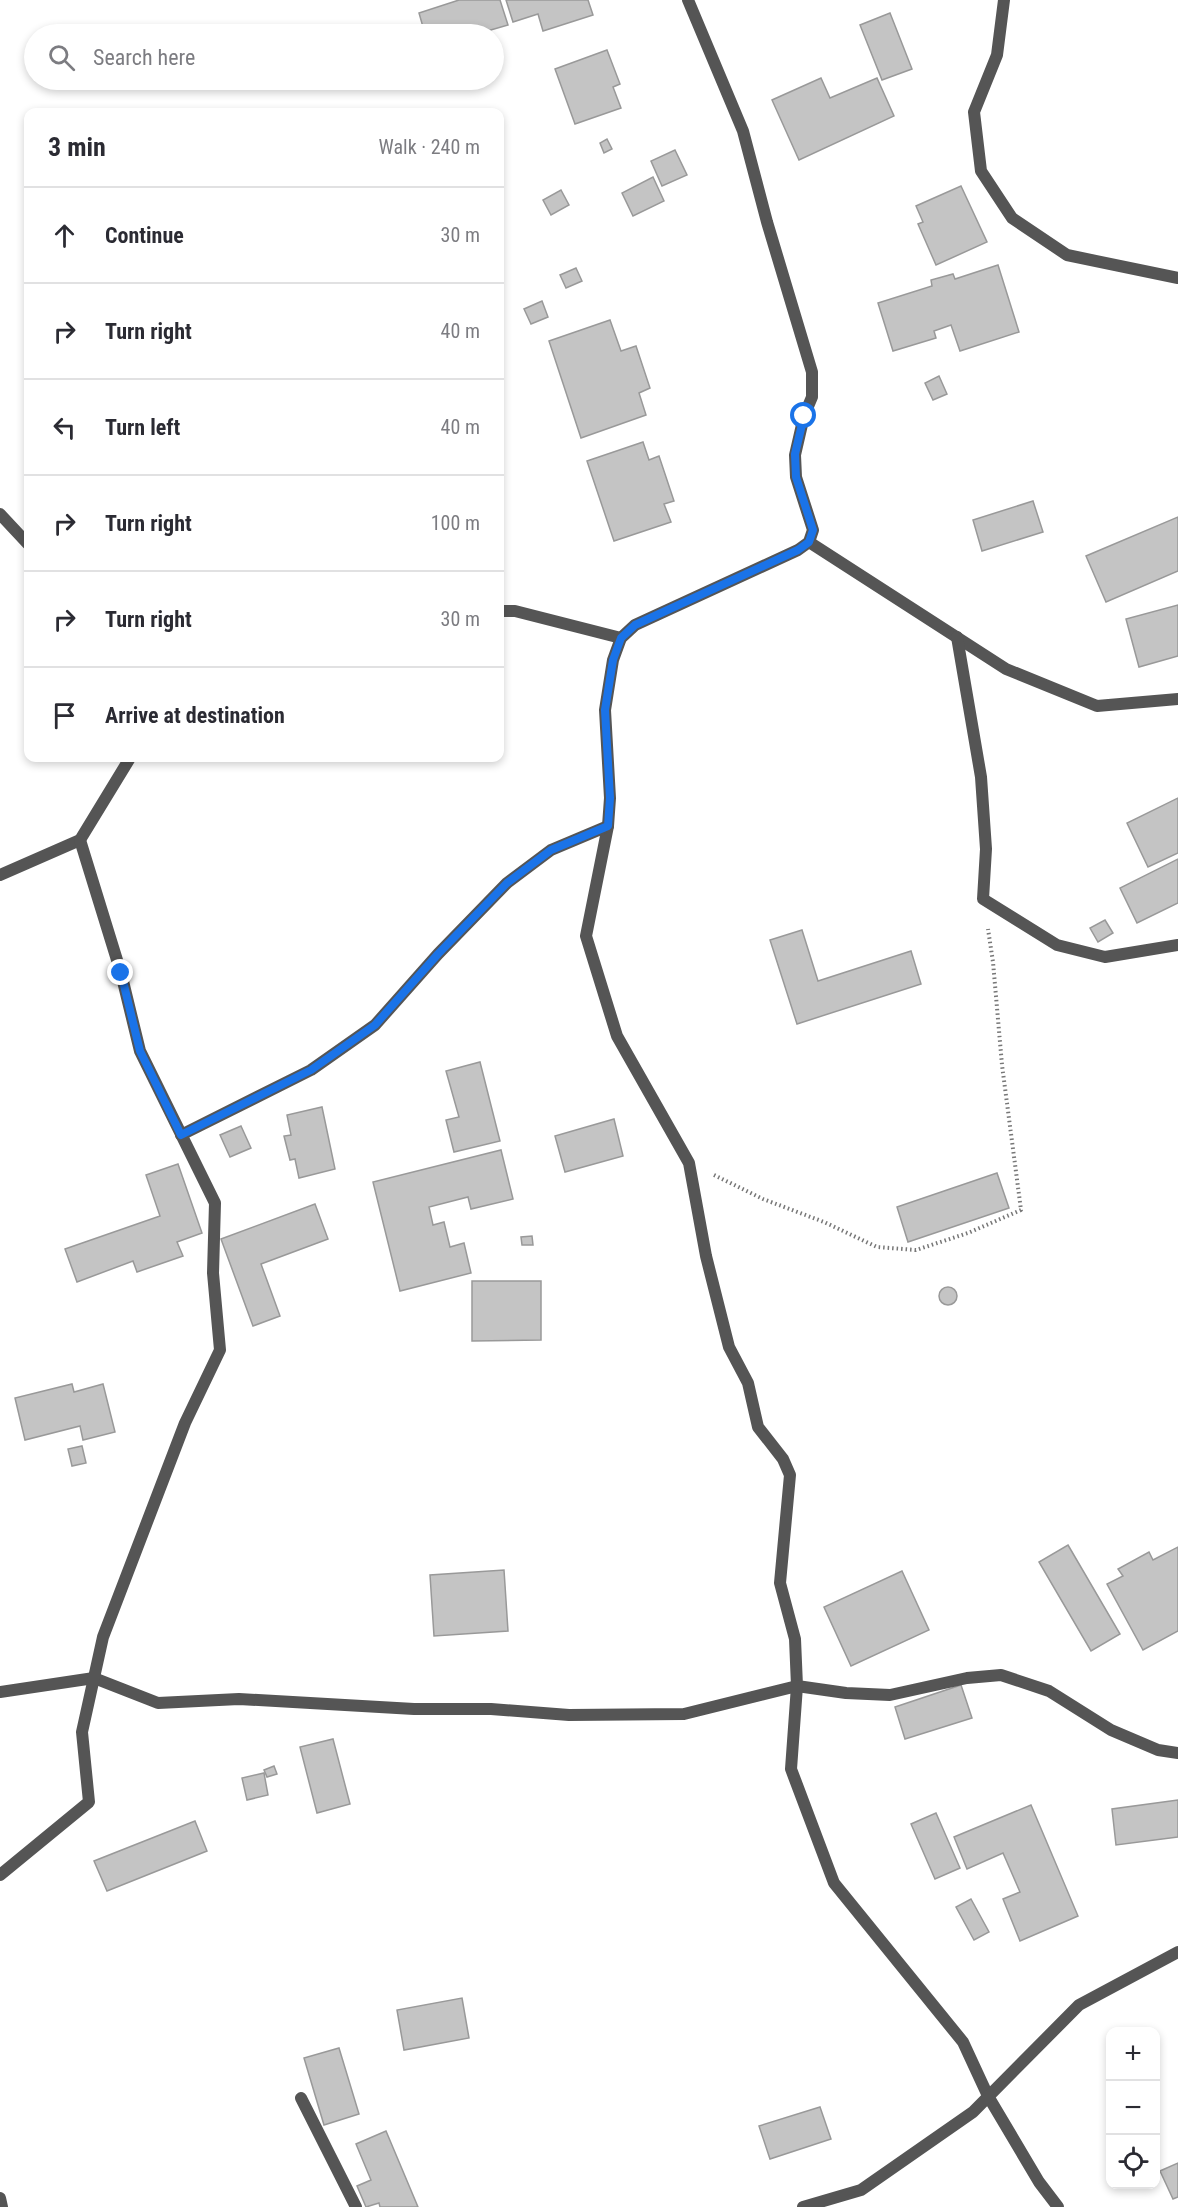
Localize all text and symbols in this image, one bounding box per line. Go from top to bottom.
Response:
search box [24,24,504,90]
icon: search [45,41,78,74]
text: Search here [93,45,195,70]
text: 3 min [48,132,106,162]
text: Walk · 240 m [379,135,480,159]
icon: ahead [48,219,81,252]
text: Continue [105,223,184,248]
text: 30 m [441,223,480,247]
icon: right [48,315,81,348]
text: Turn right [105,319,192,344]
text: 40 m [441,319,480,343]
route start [790,402,816,428]
icon: left [48,411,81,444]
text: Turn left [105,415,180,440]
text: 40 m [441,415,480,439]
icon: right [48,507,81,540]
text: Turn right [105,511,192,536]
text: 100 m [431,511,480,535]
icon: right [48,603,81,636]
text: Turn right [105,607,192,632]
text: 30 m [441,607,480,631]
icon: arrive [48,699,81,732]
text: Arrive at destination [105,703,285,728]
route end [107,959,133,985]
map controls [1106,2027,1160,2189]
button: + [1106,2027,1160,2081]
button: − [1106,2081,1160,2135]
button: locate [1106,2135,1160,2189]

